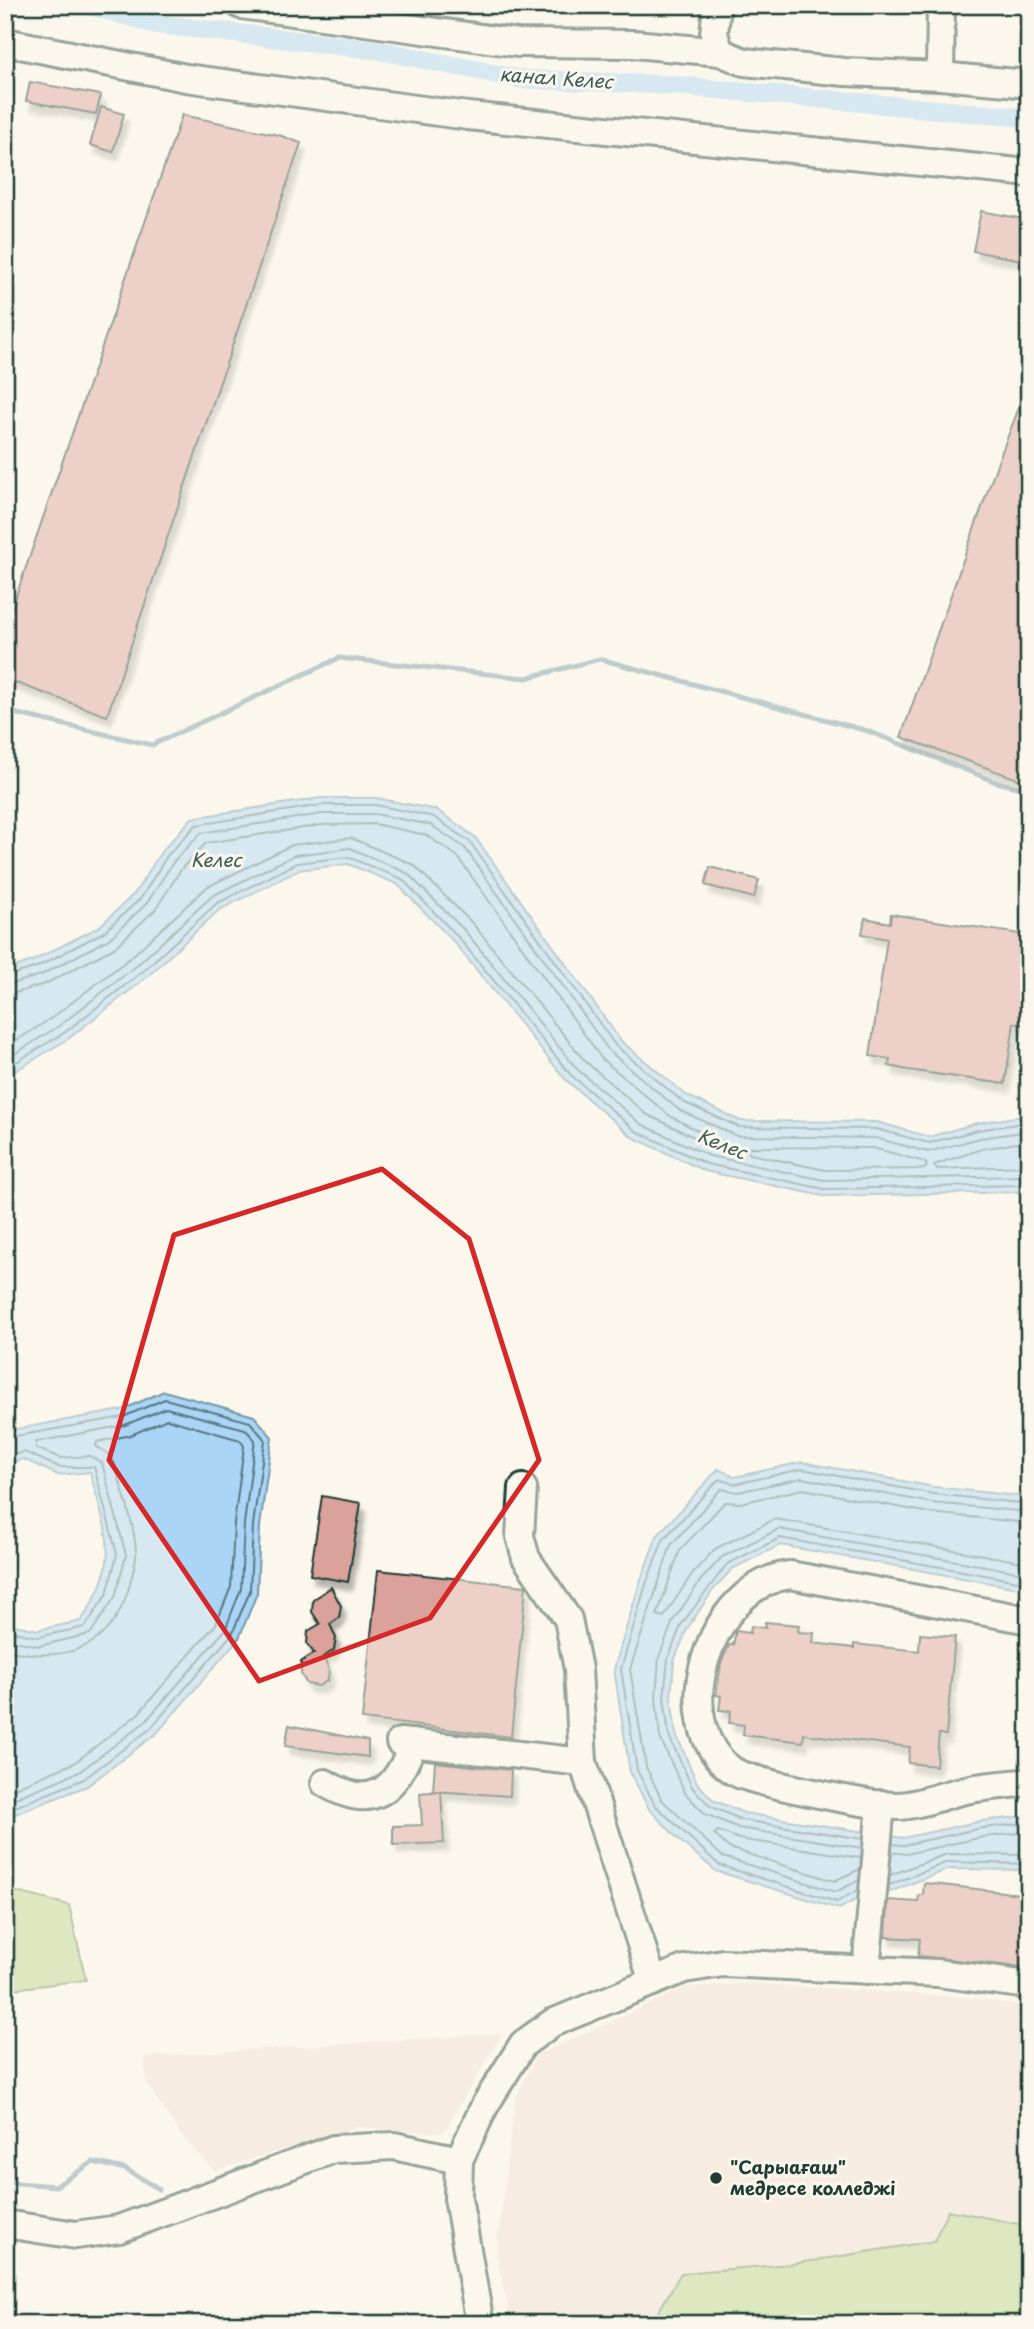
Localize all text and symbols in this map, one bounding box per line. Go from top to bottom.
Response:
water label: канал Келес [499,59,616,95]
water label: Келес [191,845,243,873]
water label: Келес [694,1121,753,1166]
place label: "Сарыағаш" медресе колледжі [730,2153,895,2201]
marker: "Сарыағаш" медресе колледжі [708,2170,724,2186]

